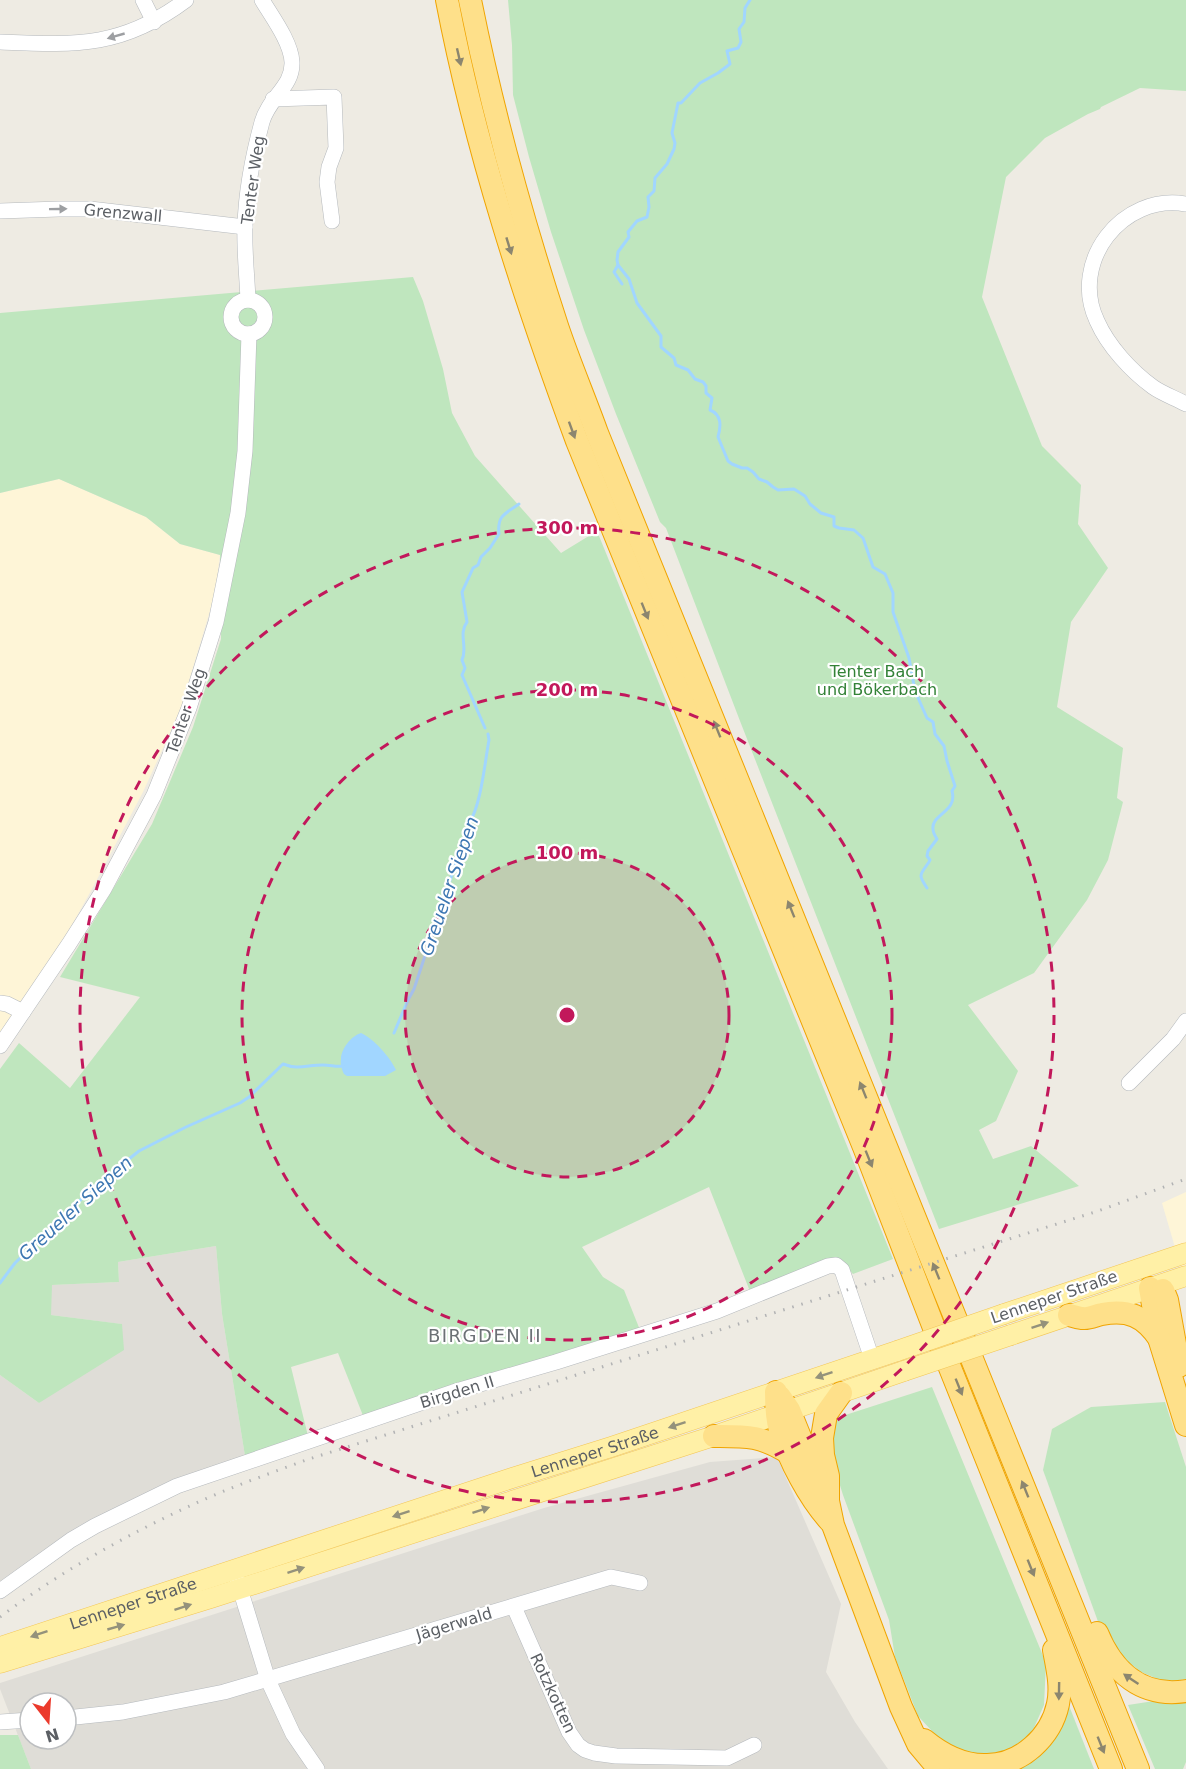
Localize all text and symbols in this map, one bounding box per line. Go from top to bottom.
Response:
one-way arrow [107,32,125,41]
one-way arrow [455,48,464,67]
street label: Tenter Weg [237,134,269,227]
street label: Grenzwall [83,200,163,226]
one-way arrow [49,204,68,214]
one-way arrow [505,237,514,255]
one-way arrow [568,421,578,439]
text: 300 m [536,517,598,538]
one-way arrow [641,602,650,620]
park label: Tenter Bach und Bökerbach [817,662,937,699]
street label: Tenter Weg [162,665,210,757]
text: 200 m [536,679,598,700]
one-way arrow [712,719,722,737]
water label: Greueler Siepen [415,814,483,958]
text: 100 m [536,842,598,863]
one-way arrow [786,900,796,918]
centre of rings [557,1005,577,1025]
one-way arrow [858,1081,868,1099]
one-way arrow [864,1150,874,1168]
water label: Greueler Siepen [14,1152,136,1264]
one-way arrow [931,1262,941,1280]
street label: Lenneper Straße [988,1266,1120,1328]
one-way arrow [1031,1320,1049,1330]
district label: BIRGDEN II [428,1325,542,1346]
one-way arrow [815,1371,833,1381]
street label: Birgden II [418,1372,496,1412]
one-way arrow [955,1378,964,1396]
one-way arrow [667,1421,685,1430]
street label: Lenneper Straße [529,1422,661,1481]
one-way arrow [1020,1480,1029,1498]
one-way arrow [472,1505,490,1514]
one-way arrow [392,1510,410,1520]
one-way arrow [1026,1560,1036,1578]
one-way arrow [287,1565,305,1574]
street label: Lenneper Straße [67,1573,199,1633]
one-way arrow [174,1602,192,1611]
street label: Jägerwald [413,1603,494,1645]
one-way arrow [107,1622,125,1631]
one-way arrow [30,1629,48,1639]
street label: Rotzkotten [526,1650,580,1736]
one-way arrow [1122,1673,1139,1684]
one-way arrow [1054,1682,1063,1701]
north arrow [18,1691,78,1751]
text: N [43,1724,61,1746]
one-way arrow [1097,1736,1106,1754]

